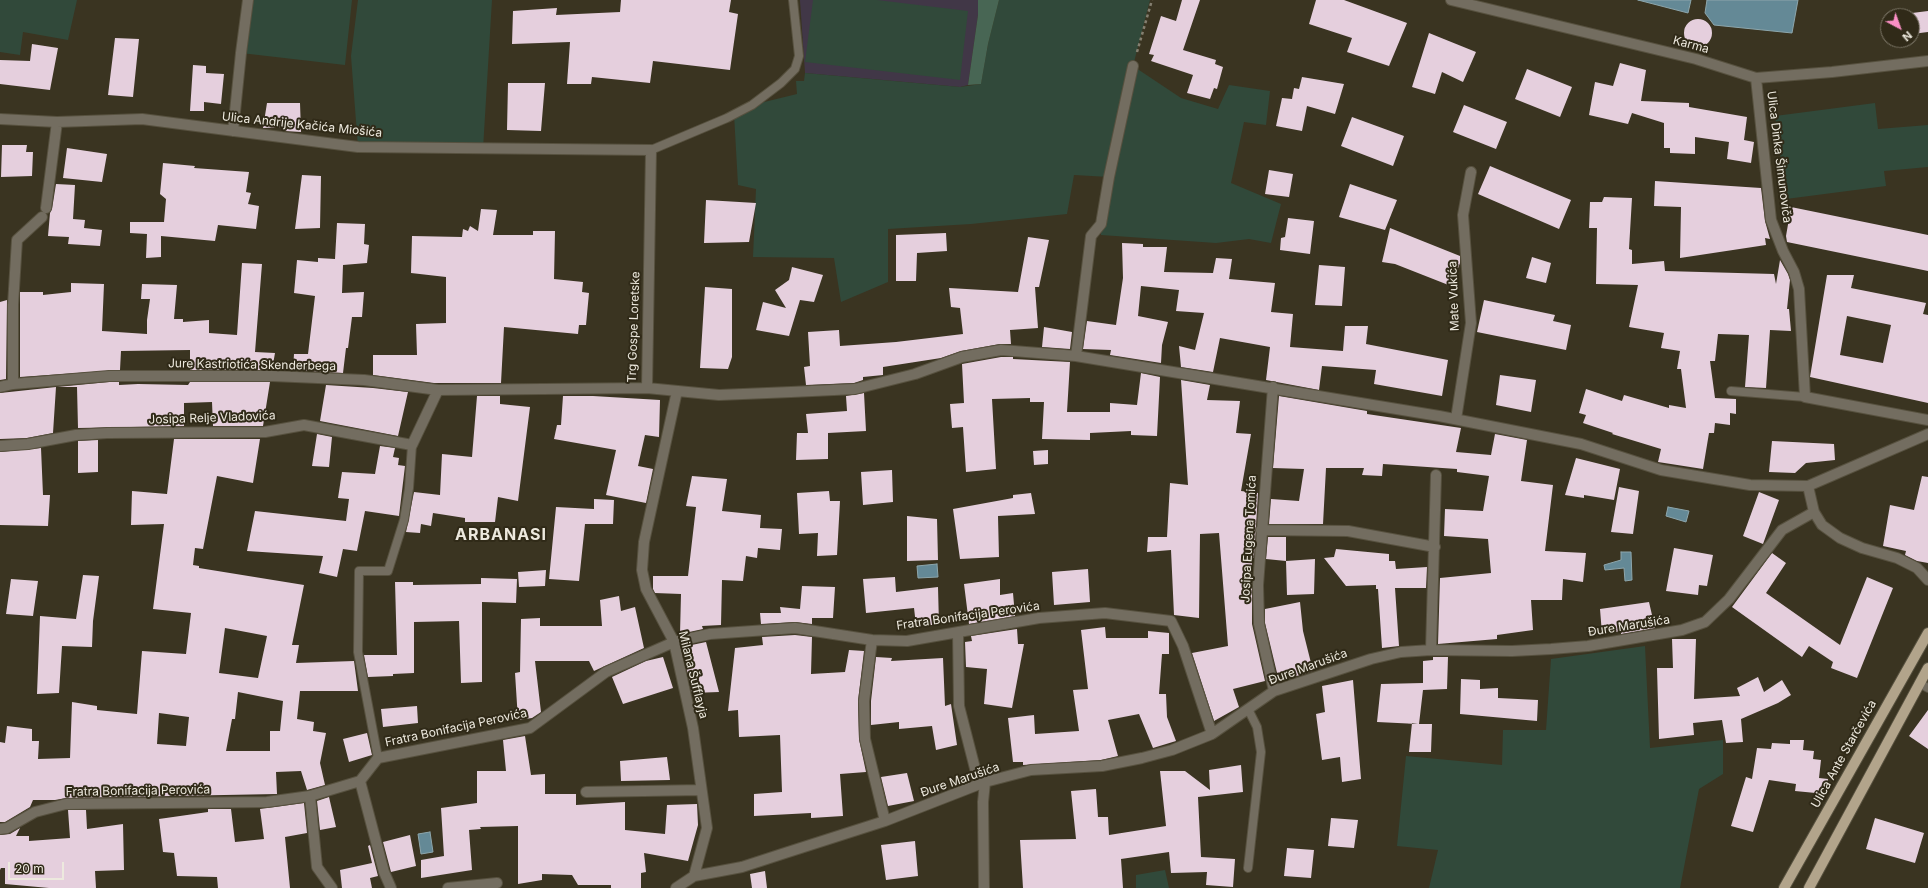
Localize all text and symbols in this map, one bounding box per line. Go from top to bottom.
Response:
north arrow [1880,8,1920,48]
text: N [1899,28,1915,44]
street label: Karma [1671,33,1711,57]
street label: Ulica Dinka Šimunoviča [1764,90,1794,224]
street label: Ulica Andrije Kačića Miošića [221,109,383,141]
street label: Mate Vukića [1446,261,1462,331]
street label: Trg Gospe Loretske [625,271,643,383]
street label: Jure Kastriotića Skenderbega [168,356,336,374]
street label: Josipa Relje Vladovića [148,409,276,427]
street label: Josipa Eugena Tomića [1238,475,1260,603]
district label: ARBANASI [455,525,547,545]
street label: Fratra Bonifacija Perovića [895,599,1041,633]
street label: Đure Marušića [1587,612,1671,640]
street label: Milana Šufflayja [675,630,711,720]
street label: Đure Marušića [1267,646,1349,688]
street label: Ulica Ante Starčevića [1808,698,1880,810]
street label: Fratra Bonifacija Perovića [384,706,528,750]
street label: Đure Marušića [919,760,1001,800]
street label: Fratra Bonifacija Perovića [66,783,210,799]
scale bar [10,854,66,880]
text: 20 m [15,861,44,876]

